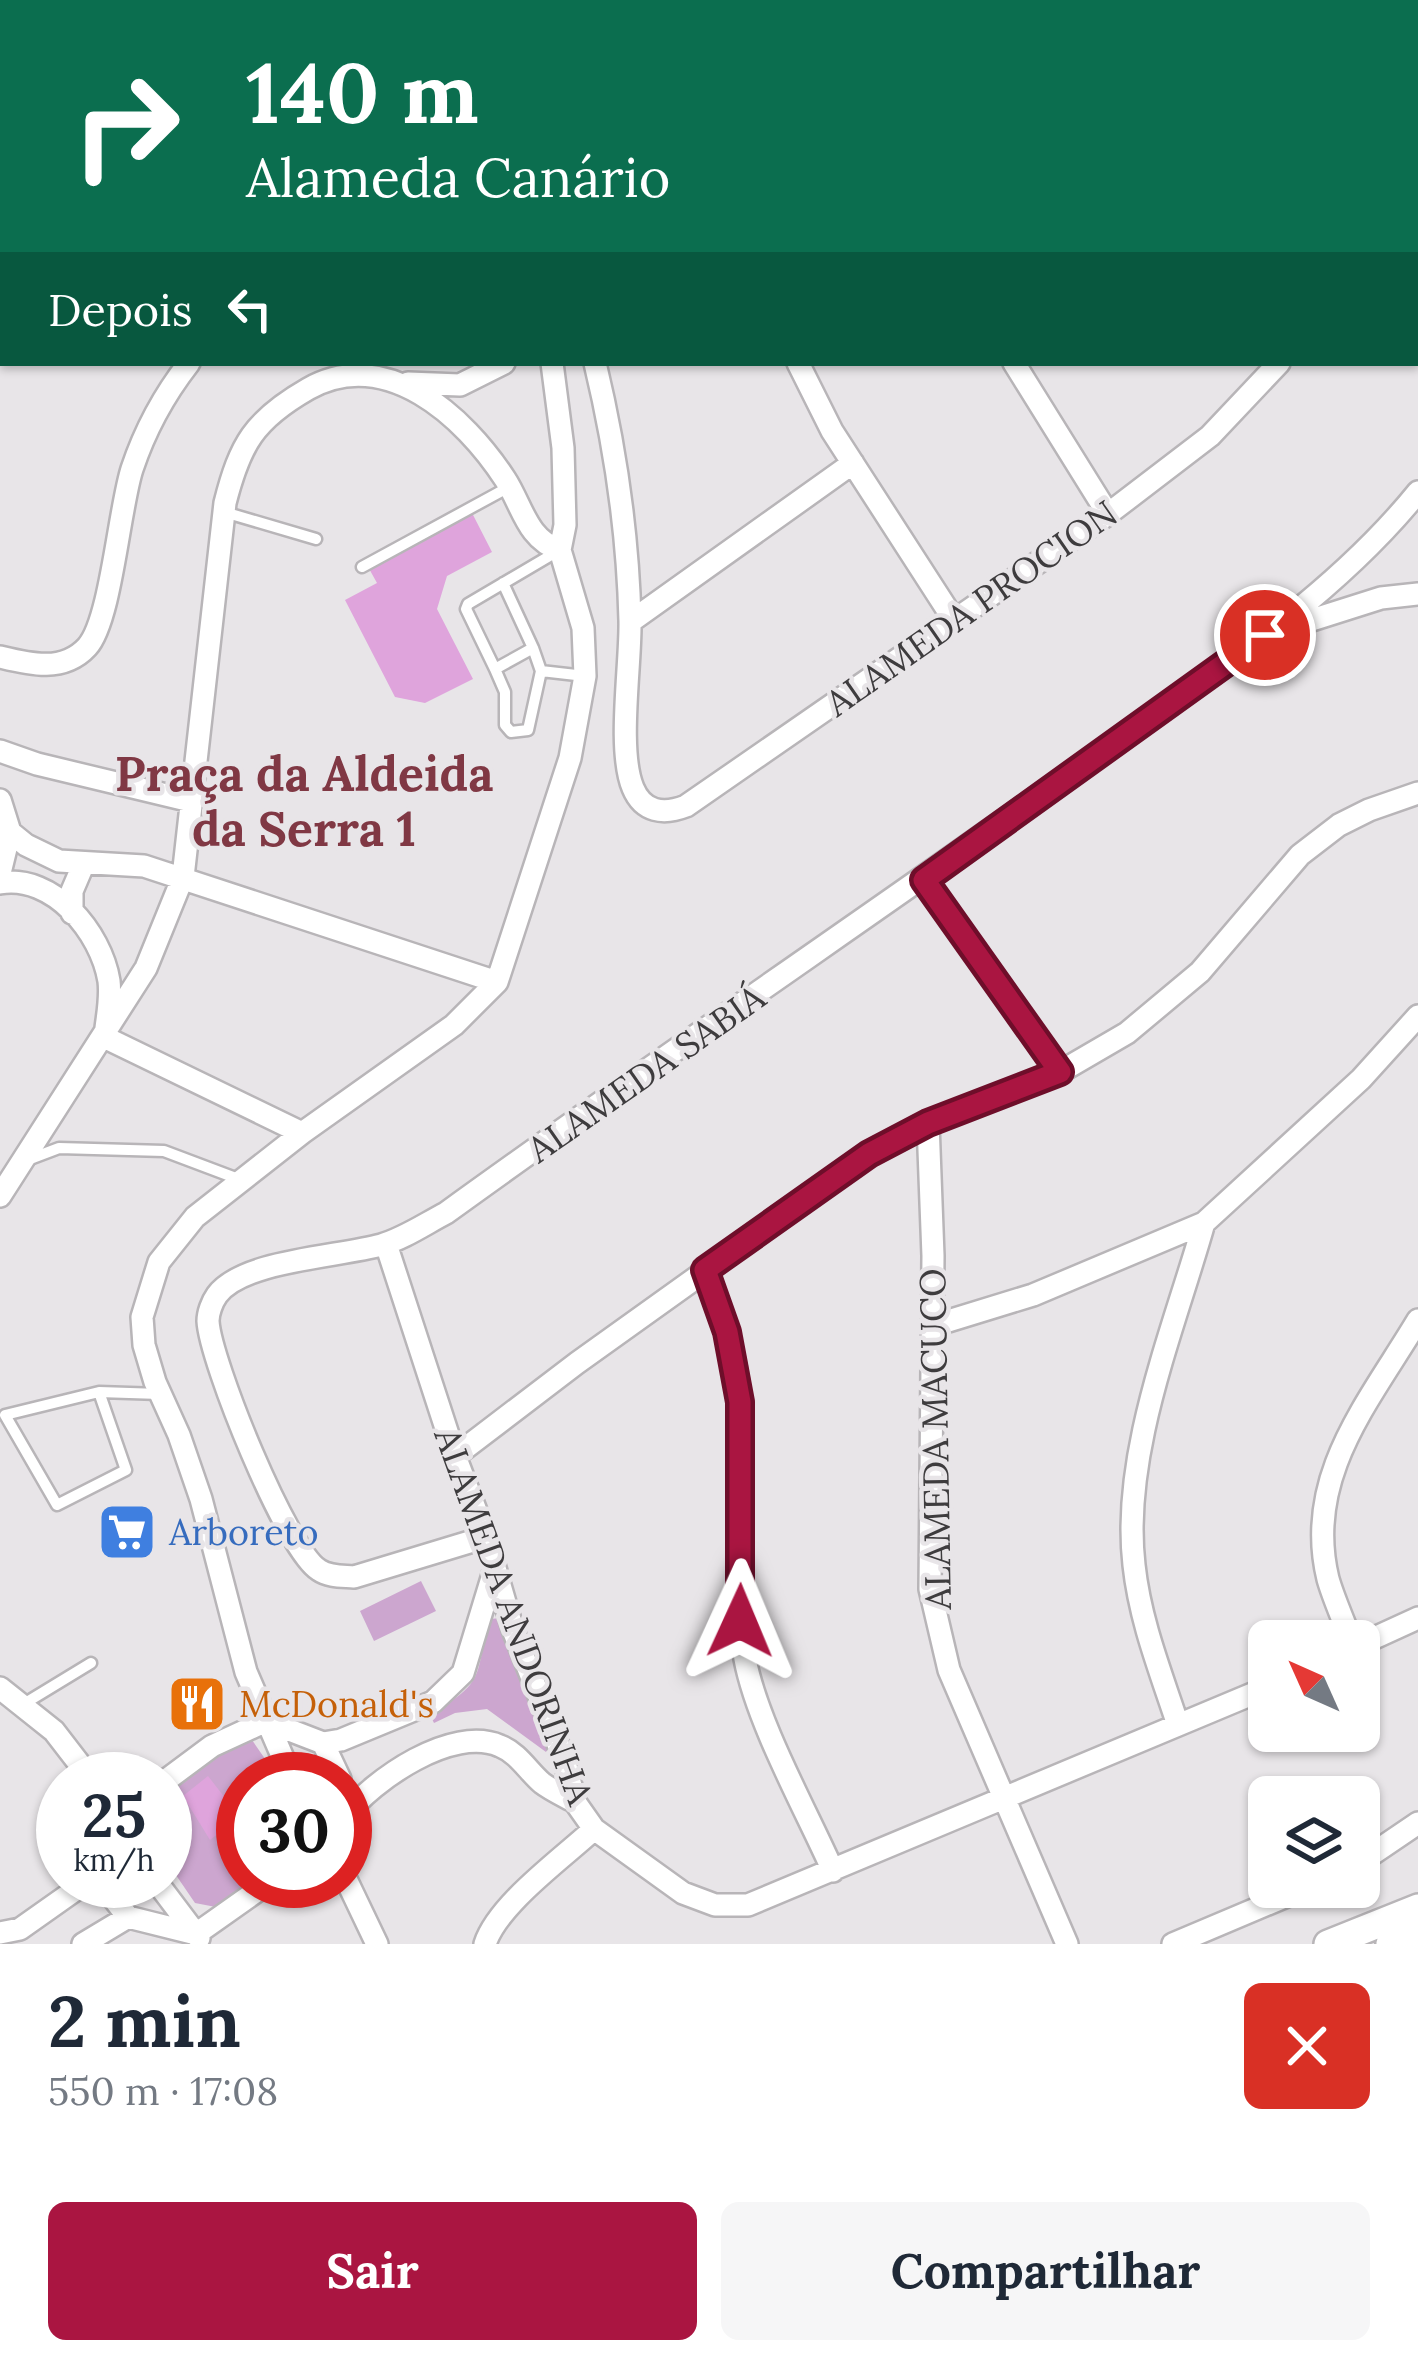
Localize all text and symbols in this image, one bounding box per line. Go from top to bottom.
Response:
text: 140 m [246,38,479,146]
icon: right [48,48,204,204]
text: Alameda Canário [246,143,670,212]
icon: left [217,276,283,342]
text: Depois [48,281,193,338]
street label: ALAMEDA PROCION [815,490,1126,727]
pin [1214,584,1316,686]
icon: arrive [1232,602,1298,668]
district label: Praça da Aldeida da Serra 1 [115,743,493,859]
street label: ALAMEDA SABIÁ [517,974,774,1173]
street label: ALAMEDA MACUCO [909,1268,961,1611]
street label: ALAMEDA ANDORINHA [424,1420,604,1811]
supermarket icon: Arboreto [96,1501,158,1563]
place label: Arboreto [168,1509,319,1555]
position arrow [677,1558,803,1684]
north arrow [1248,1620,1380,1752]
map controls [1248,1620,1380,1908]
restaurant icon: McDonald's [166,1673,228,1735]
place label: McDonald's [239,1681,434,1727]
speed limit sign: 30 [216,1752,372,1908]
button: layers [1248,1776,1380,1908]
text: 25 [82,1777,146,1853]
text: km/h [73,1841,155,1879]
text: 2 min [48,1975,241,2067]
button: close [1244,1983,1370,2109]
text: 550 m · 17:08 [48,2066,278,2116]
button: Sair [48,2202,697,2340]
button: Compartilhar [721,2202,1370,2340]

